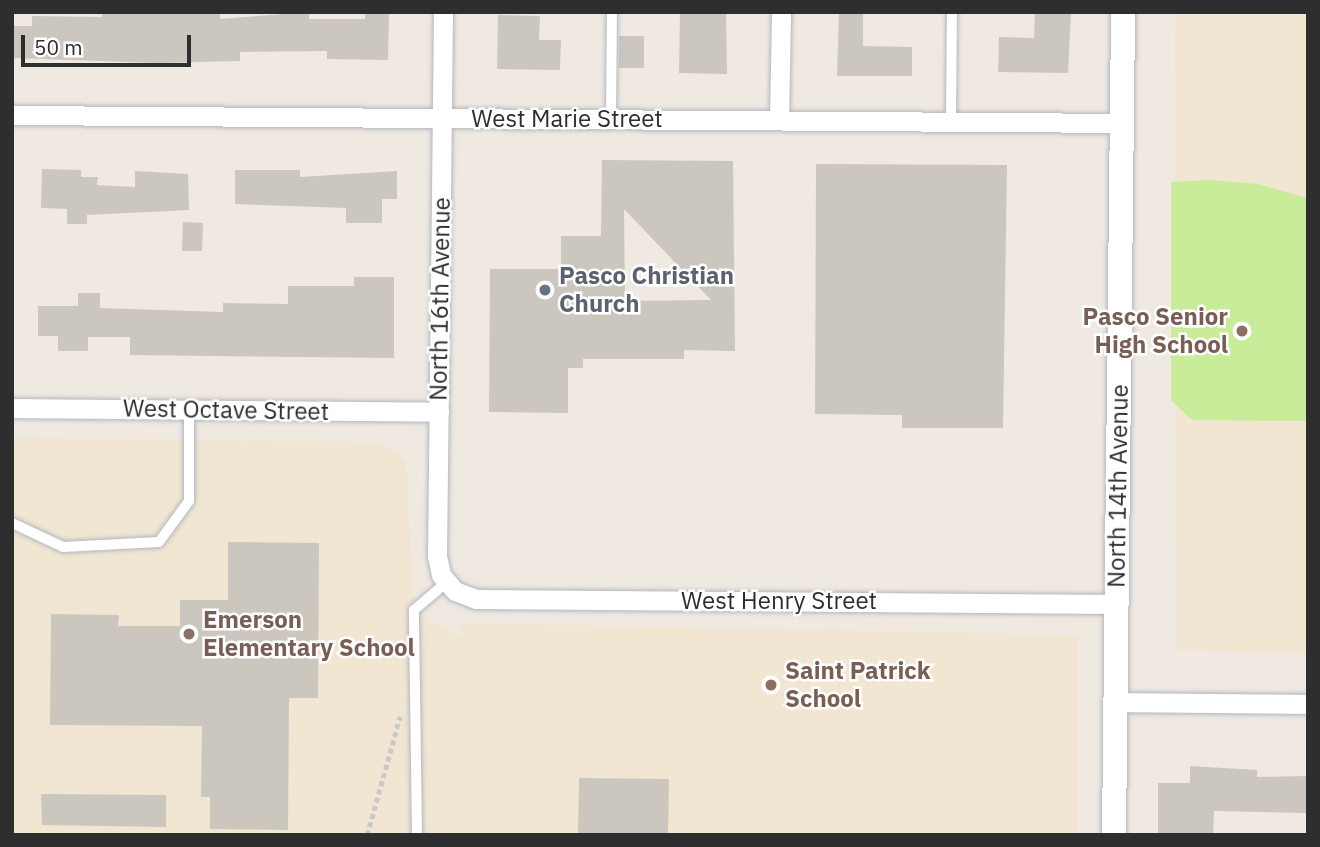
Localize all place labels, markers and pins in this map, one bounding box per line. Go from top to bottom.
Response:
place label: Pasco Christian Church [559,262,734,318]
marker: Pasco Christian Church [537,282,553,298]
place label: Pasco Senior High School [1083,303,1228,359]
marker: Pasco Senior High School [1234,323,1250,339]
place label: Emerson Elementary School [203,606,415,662]
marker: Emerson Elementary School [181,626,197,642]
place label: Saint Patrick School [785,657,931,713]
marker: Saint Patrick School [763,677,779,693]

